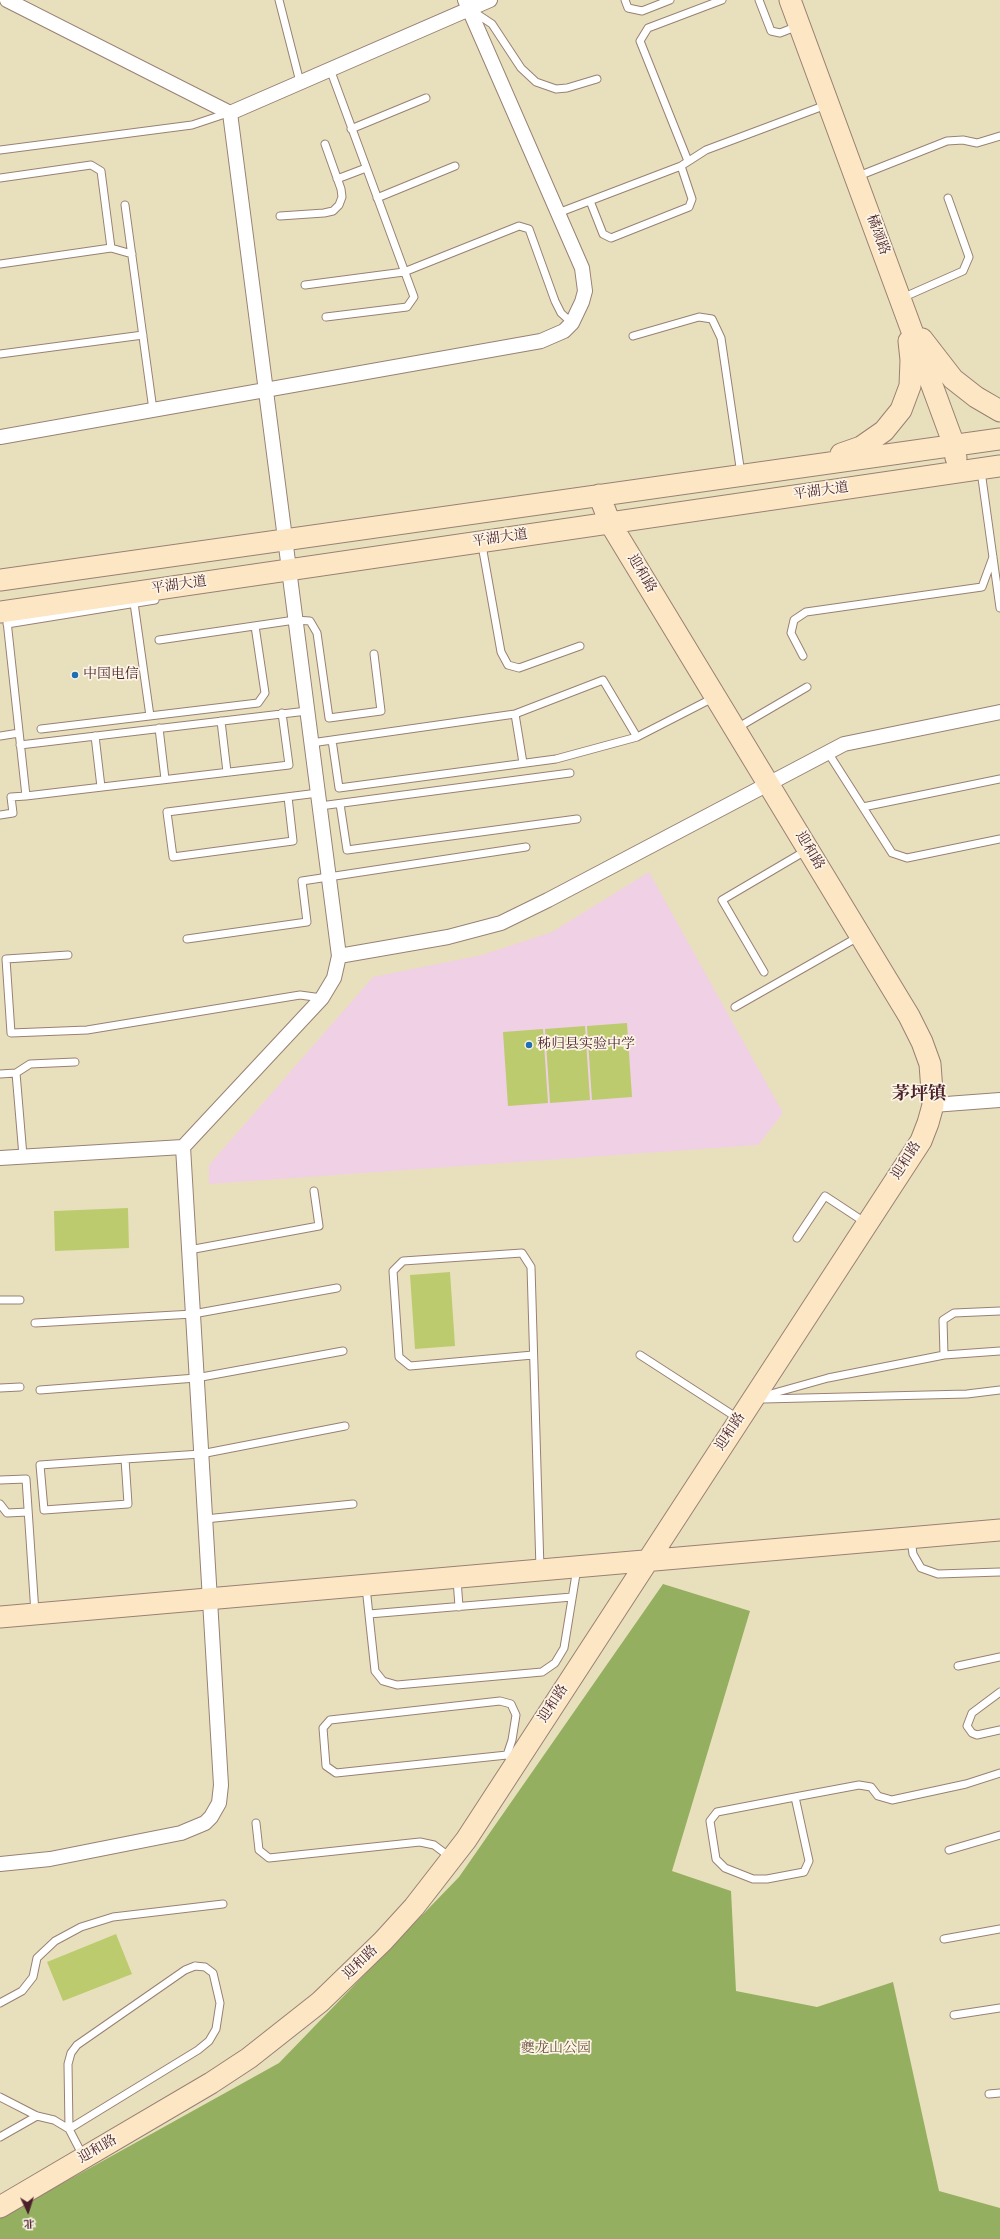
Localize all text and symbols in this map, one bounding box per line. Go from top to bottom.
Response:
street label: 橘颂路 [862,212,892,258]
street label: 平湖大道 [792,480,850,504]
street label: 平湖大道 [471,527,529,551]
street label: 迎和路 [623,552,659,596]
street label: 平湖大道 [150,574,208,598]
place label: 中国电信 [83,667,139,683]
marker: 中国电信 [70,670,80,680]
street label: 迎和路 [791,829,827,873]
place label: 秭归县实验中学 [537,1037,635,1053]
marker: 秭归县实验中学 [524,1040,534,1050]
district label: 茅坪镇 [892,1084,946,1106]
street label: 迎和路 [889,1139,925,1183]
street label: 迎和路 [713,1410,749,1454]
street label: 迎和路 [536,1682,572,1726]
street label: 迎和路 [340,1942,382,1984]
park label: 夔龙山公园 [521,2041,591,2057]
street label: 迎和路 [76,2132,120,2168]
north arrow [8,2191,48,2231]
text: 北 [23,2216,35,2230]

